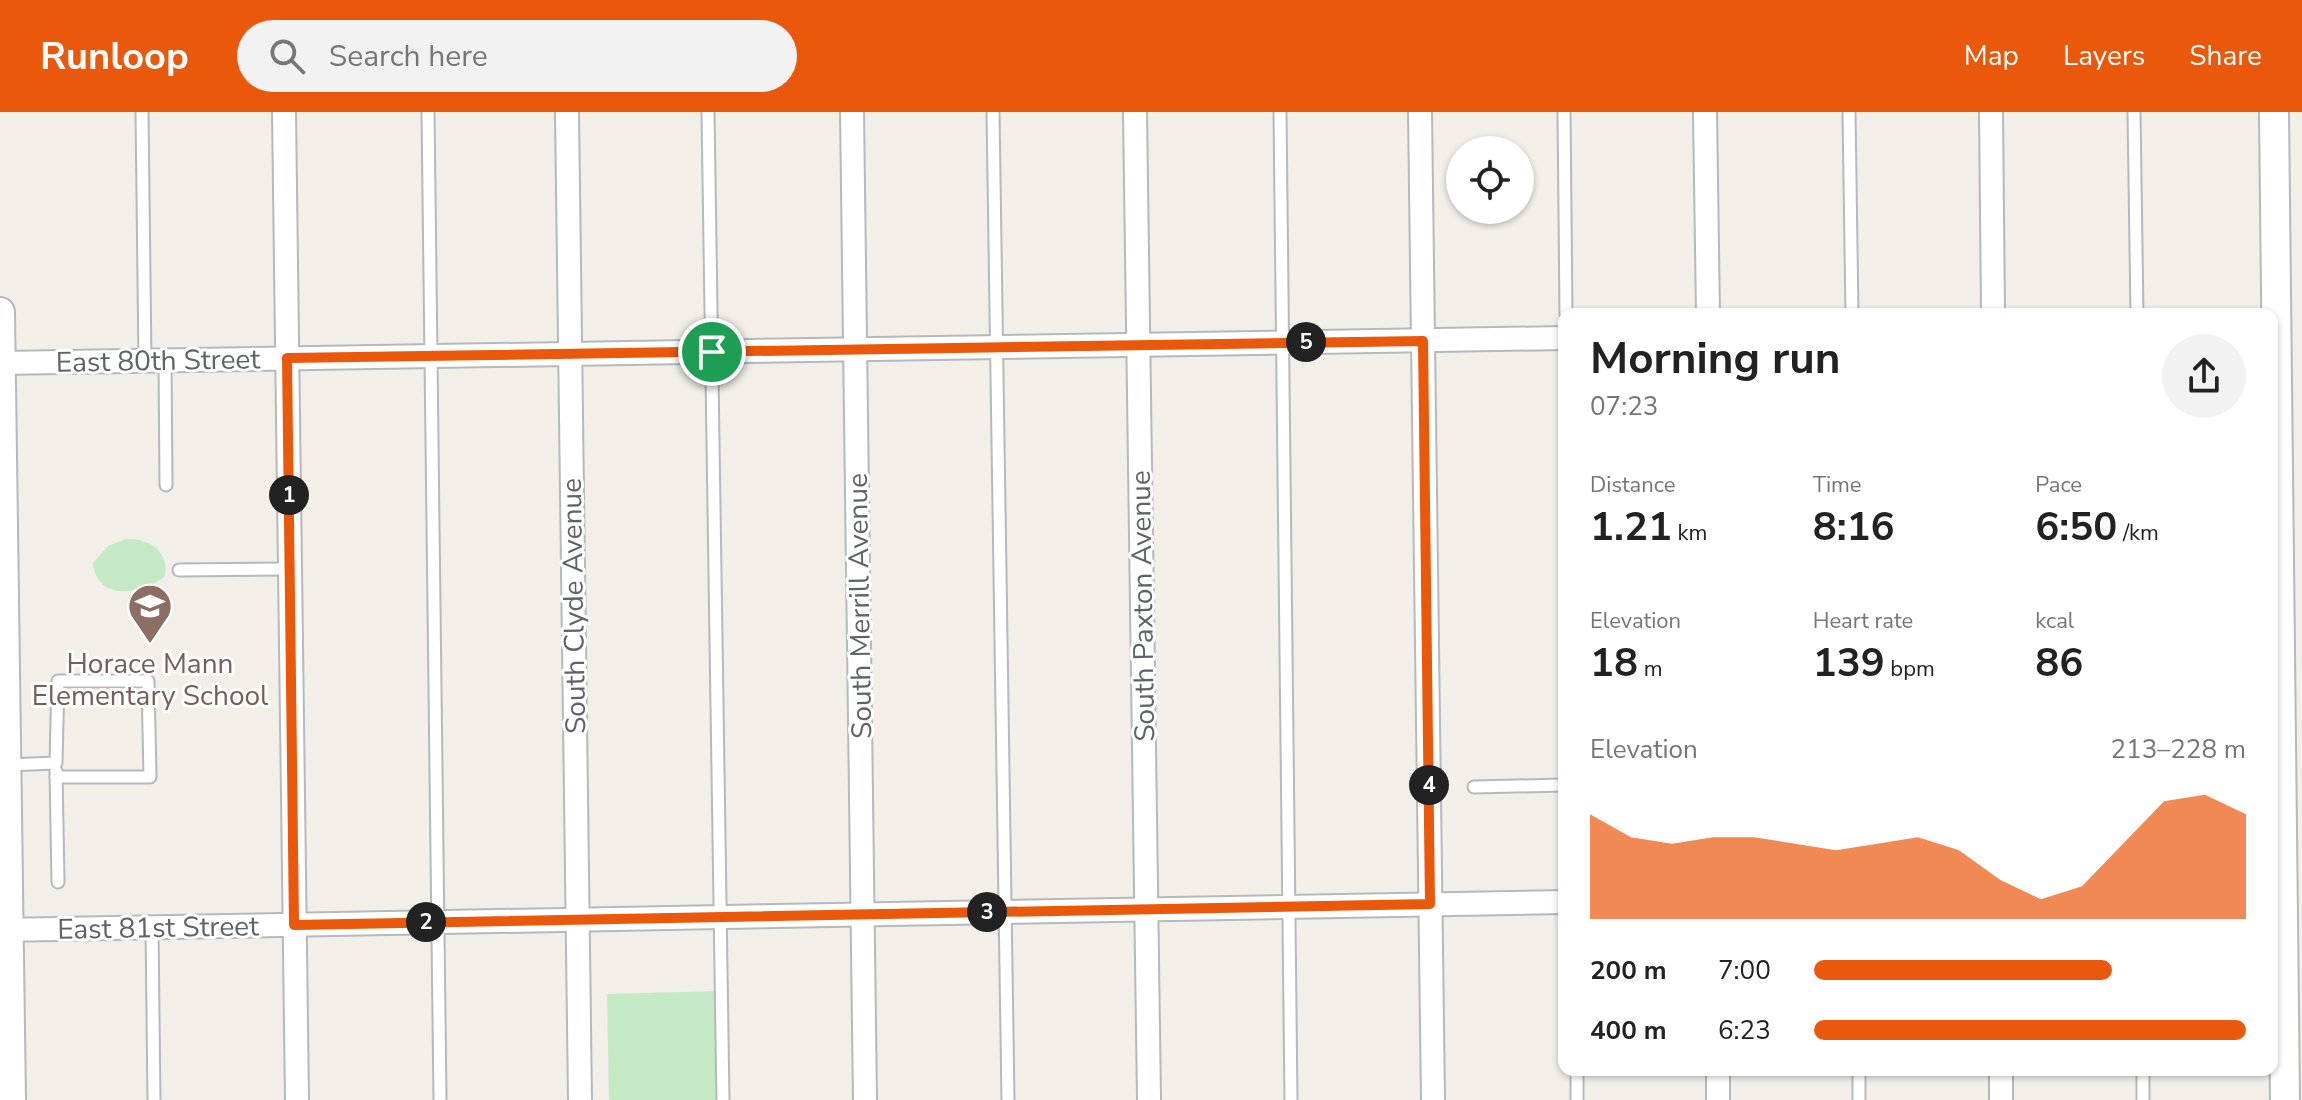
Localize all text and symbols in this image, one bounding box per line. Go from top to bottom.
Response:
search box [237,20,797,92]
text: Runloop [40,31,189,82]
icon: search [265,34,309,78]
text: Search here [329,36,488,77]
text: Map [1964,37,2019,75]
text: Layers [2063,37,2145,75]
text: Share [2189,37,2262,75]
map controls [1446,136,1534,224]
button: locate [1446,136,1534,224]
pin [678,318,746,386]
pin: 5 [1286,322,1326,362]
text: 5 [1299,327,1313,357]
text: Morning run [1590,329,1840,389]
icon: arrive [690,330,734,374]
button: share [2162,334,2246,418]
street label: East 80th Street [56,340,261,382]
text: 07:23 [1590,389,1658,424]
street label: South Paxton Avenue [1122,470,1164,742]
text: Distance [1590,470,1675,500]
text: Time [1813,470,1862,500]
text: Pace [2035,470,2082,500]
street label: South Merrill Avenue [839,473,881,739]
pin: 1 [269,475,309,515]
street label: South Clyde Avenue [553,478,595,734]
text: 1 [282,480,296,510]
text: 1.21 [1590,500,1672,554]
text: 8:16 [1813,500,1895,554]
text: 6:50 [2035,500,2117,554]
text: km [1672,518,1707,548]
text: /km [2117,518,2159,548]
school or university icon: Horace Mann Elementary School [126,582,174,645]
text: Elevation [1590,606,1681,636]
text: Heart rate [1813,606,1913,636]
text: kcal [2035,606,2074,636]
text: 18 [1590,636,1638,690]
text: 139 [1813,636,1885,690]
text: 86 [2035,636,2083,690]
place label: Horace Mann Elementary School [32,645,269,715]
text: m [1638,654,1663,684]
text: bpm [1885,654,1935,684]
text: Elevation [1590,732,1698,767]
text: 213–228 m [2110,732,2246,767]
pin: 4 [1409,765,1449,805]
text: 4 [1422,770,1436,800]
pin: 3 [967,892,1007,932]
text: 3 [980,897,994,927]
pin: 2 [406,902,446,942]
street label: East 81st Street [57,907,259,949]
text: 2 [419,907,433,937]
text: 200 m [1590,953,1667,988]
text: 7:00 [1718,953,1771,988]
text: 400 m [1590,1013,1667,1048]
text: 6:23 [1718,1013,1771,1048]

